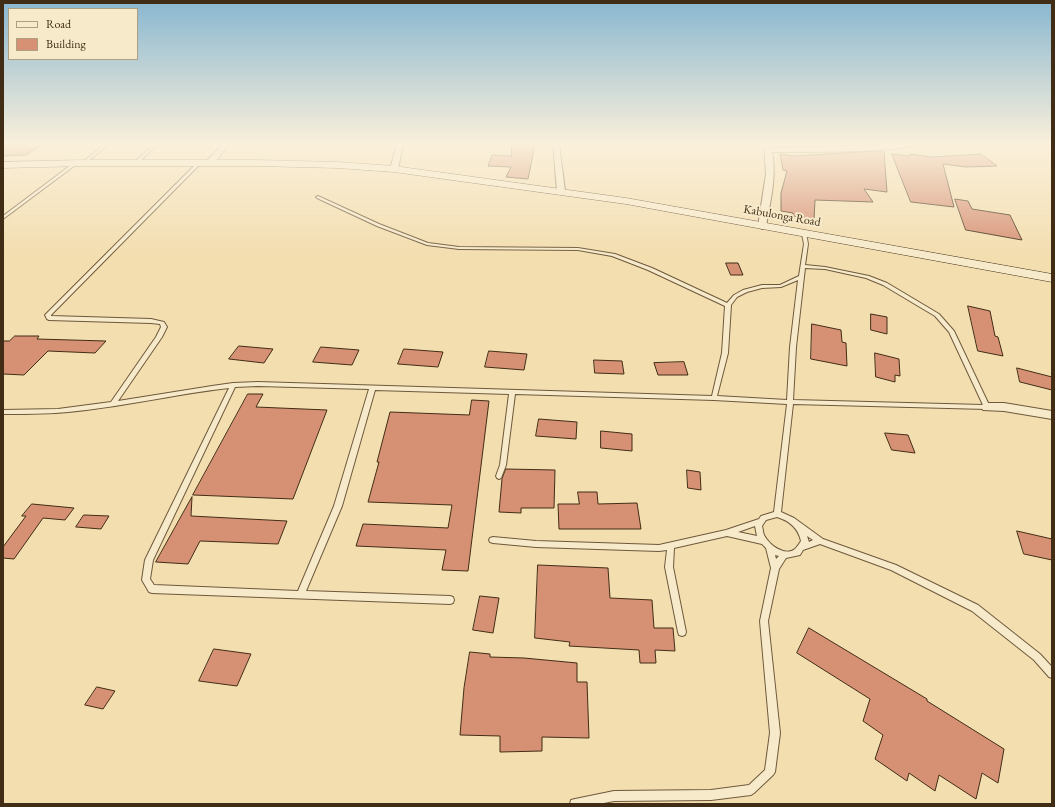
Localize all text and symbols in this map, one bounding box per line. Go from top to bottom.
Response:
legend [8,8,138,60]
text: Road [46,16,71,32]
text: Building [46,36,86,52]
street label: Kabulonga Road [742,202,822,230]

